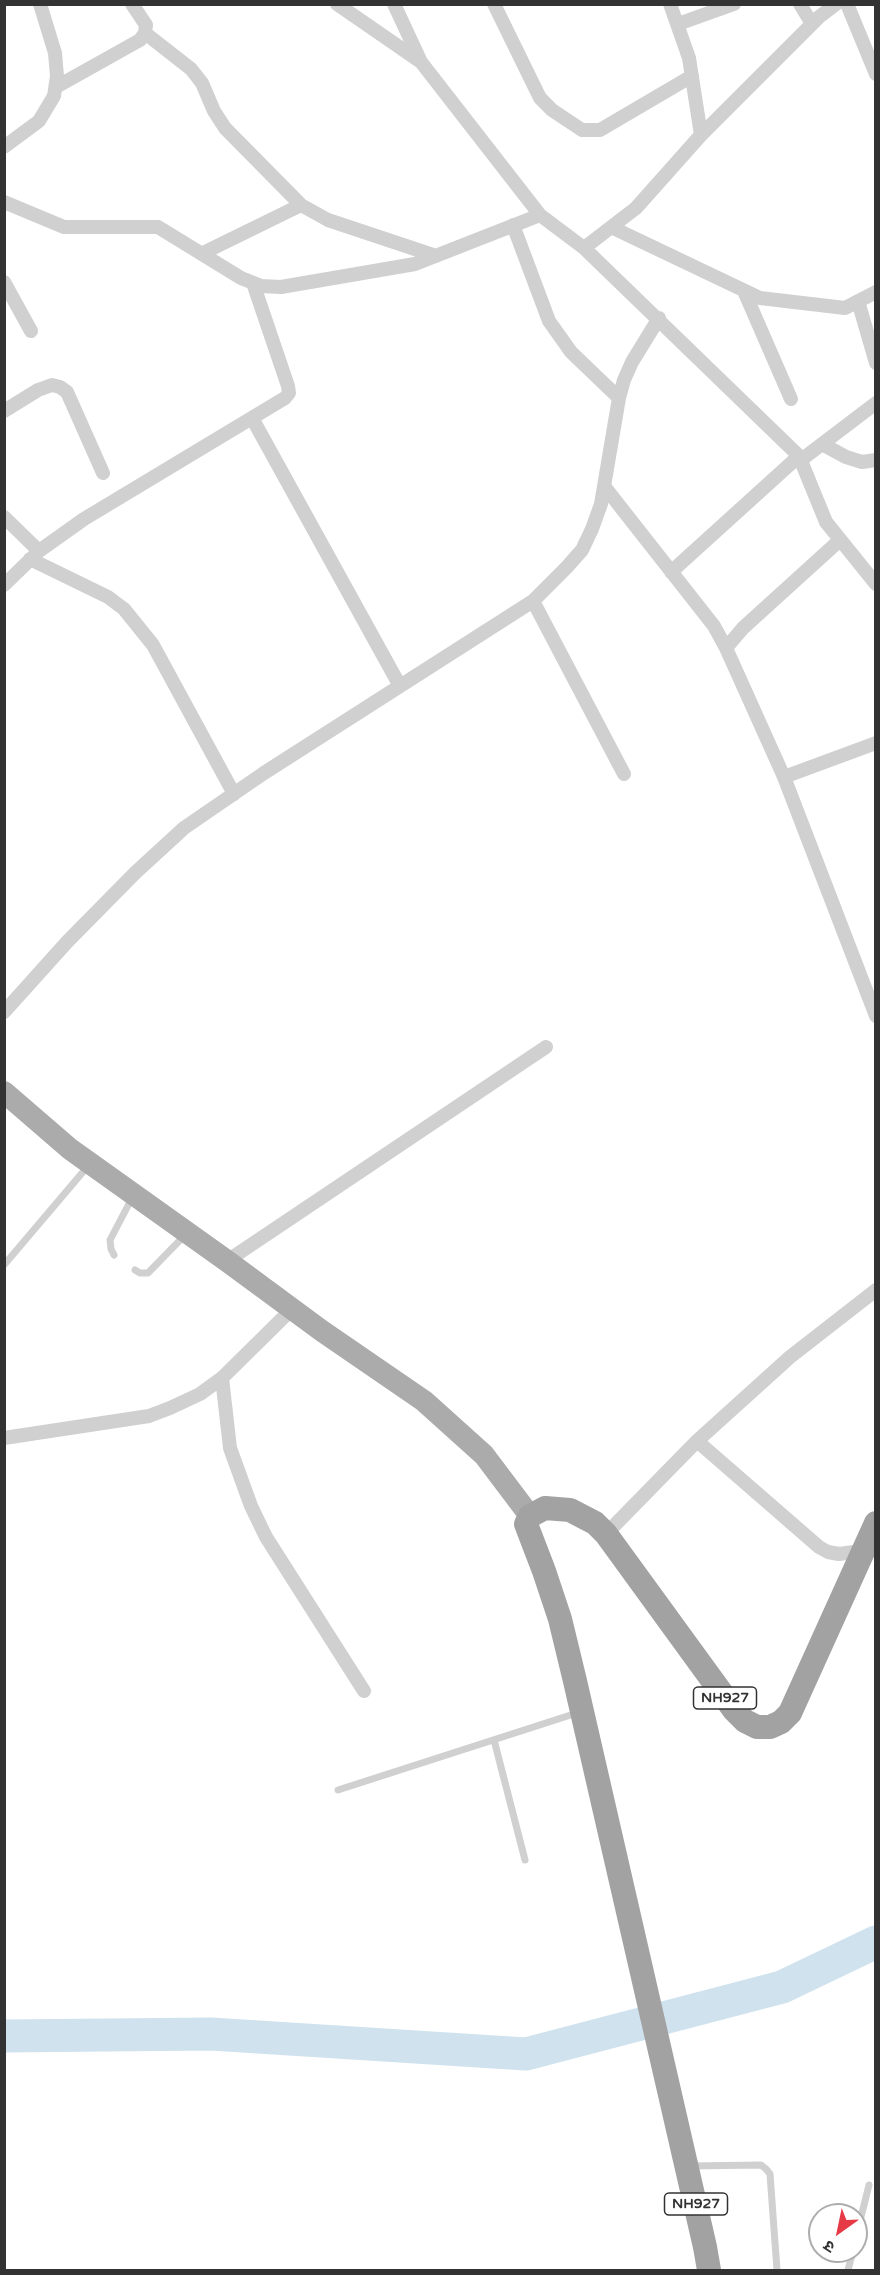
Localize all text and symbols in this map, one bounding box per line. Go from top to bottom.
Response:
road number: NH927 [694,1687,756,1709]
road number: NH927 [664,2193,728,2215]
north arrow [808,2203,868,2263]
text: उ [820,2235,839,2257]

